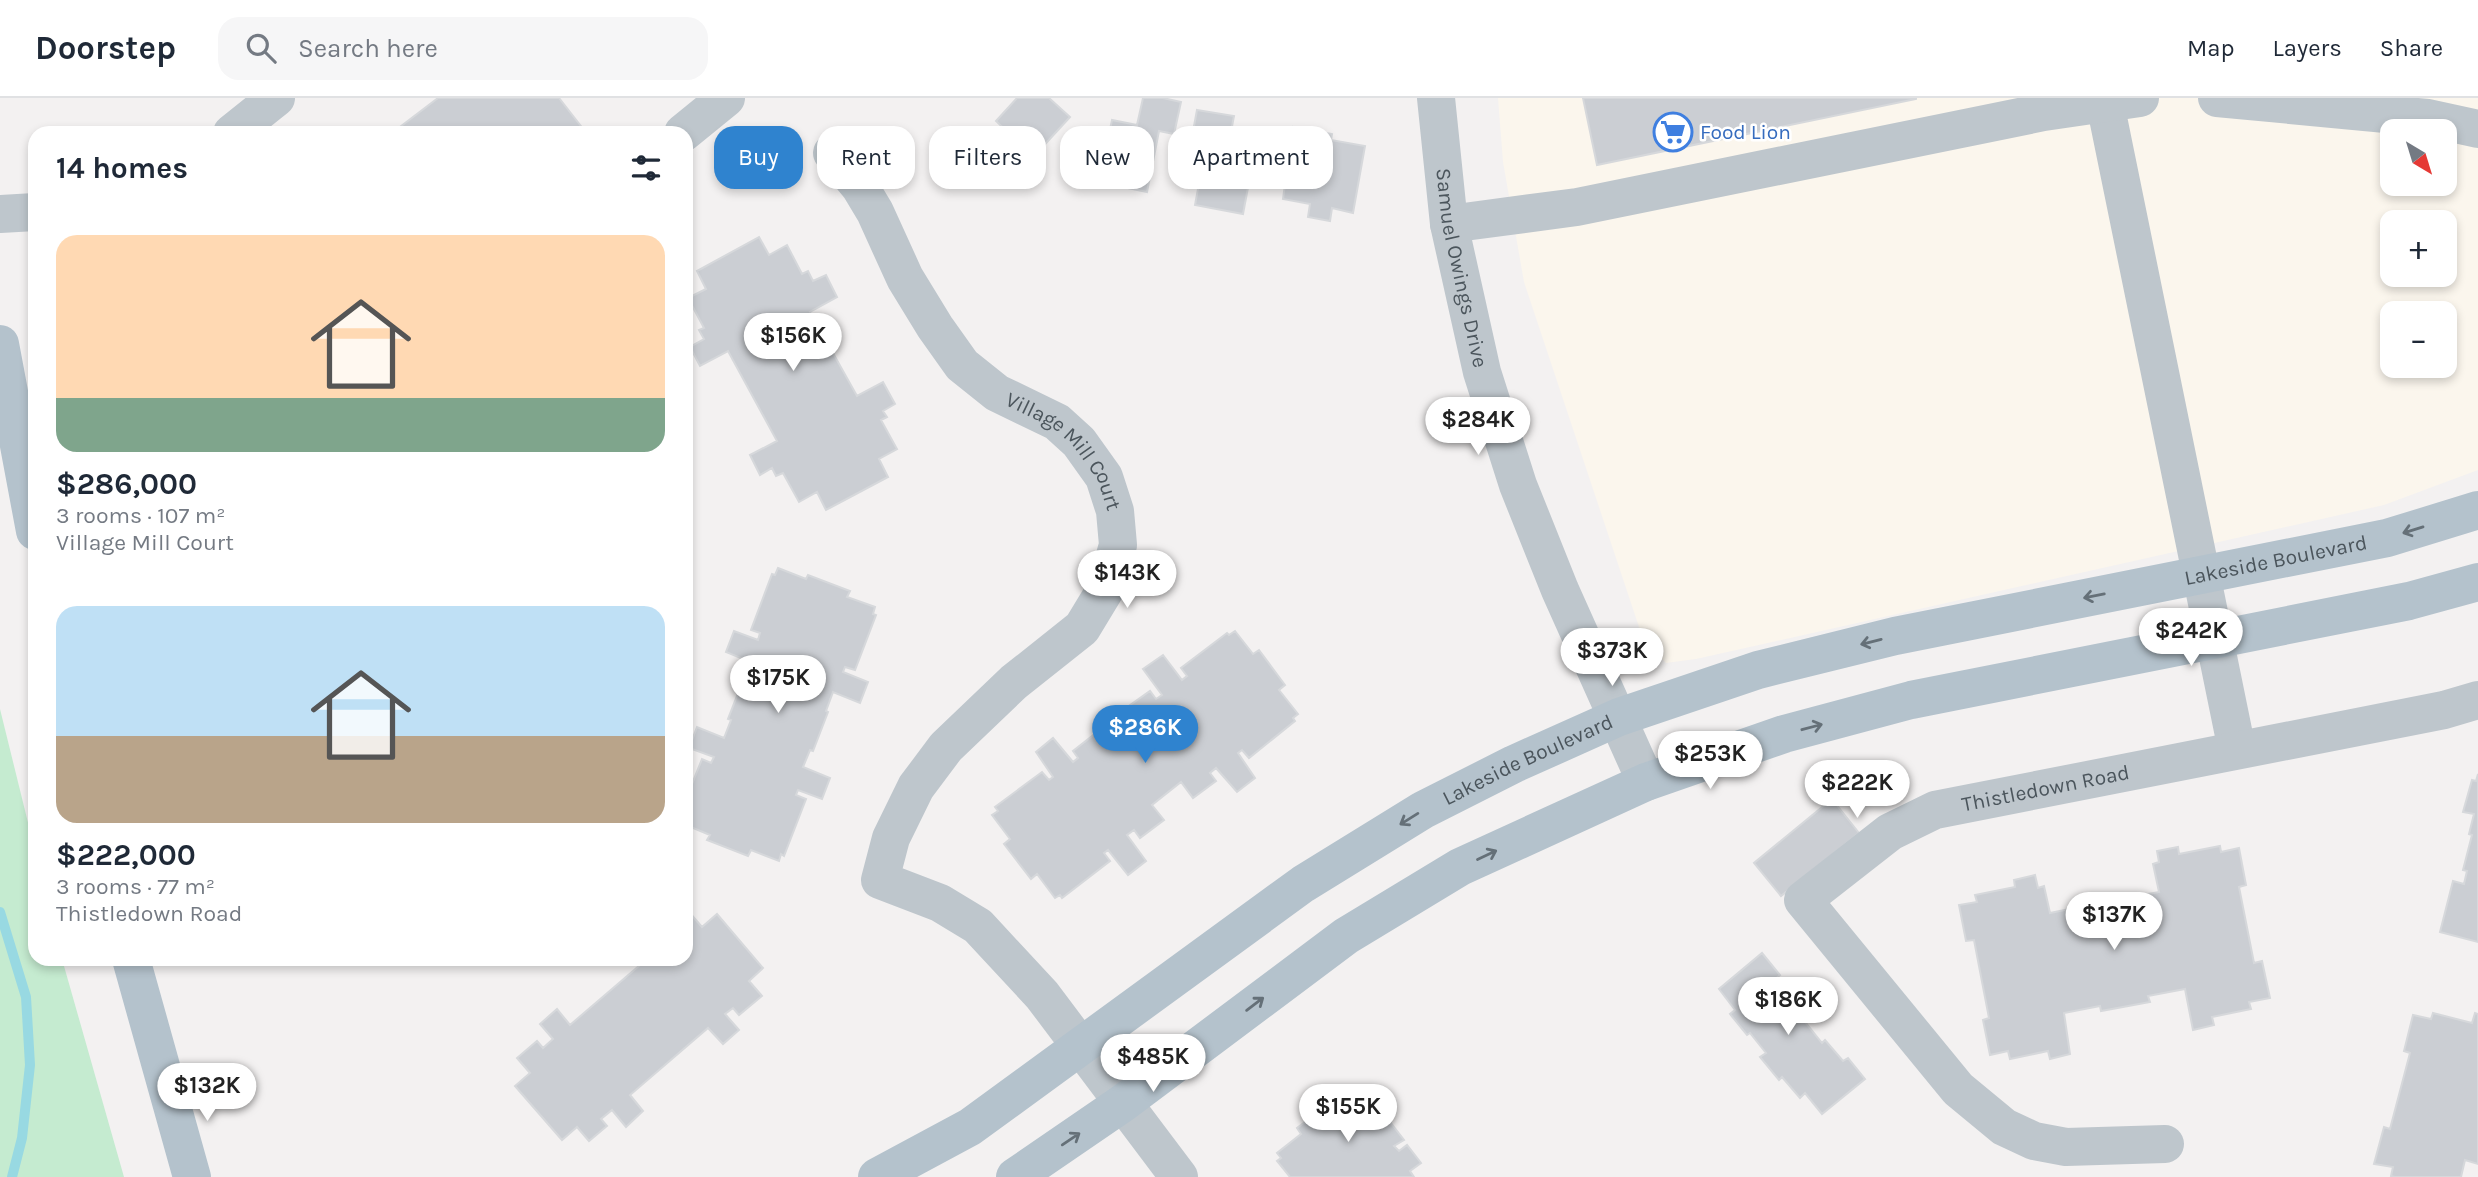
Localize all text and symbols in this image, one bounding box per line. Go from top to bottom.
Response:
search box [218,17,708,80]
text: Doorstep [35,29,176,67]
icon: search [242,29,280,67]
text: Search here [298,33,438,64]
text: Map [2187,34,2235,62]
text: Layers [2273,34,2342,62]
text: Share [2380,34,2443,62]
supermarket icon: Food Lion [1652,111,1694,153]
north arrow [2380,119,2457,196]
map controls [2380,119,2457,378]
place label: Food Lion [1700,120,1791,144]
chip: Buy [714,126,803,189]
chip: Rent [817,126,915,189]
chip: Filters [929,126,1046,189]
chip: New [1060,126,1154,189]
chip: Apartment [1168,126,1333,189]
icon: filters [627,149,665,187]
text: 14 homes [56,150,188,186]
street label: Samuel Owings Drive [1431,167,1493,370]
button: + [2380,210,2457,287]
icon: home [298,281,424,407]
button: − [2380,301,2457,378]
pin: $156K [744,314,842,373]
text: $156K [760,322,826,349]
street label: Village Mill Court [1002,387,1126,513]
pin: $284K [1429,398,1527,457]
text: $284K [1441,406,1515,433]
text: $286,000 [56,466,197,502]
text: 3 rooms · 107 m² [56,502,225,529]
one-way arrow [2402,524,2424,537]
text: Village Mill Court [56,529,234,556]
street label: Lakeside Boulevard [2182,530,2369,590]
pin: $143K [1078,550,1176,610]
text: $143K [1093,559,1161,586]
one-way arrow [2083,590,2106,604]
pin: $242K [2142,608,2240,668]
text: $242K [2155,617,2227,644]
pin: $373K [1563,628,1661,688]
one-way arrow [1860,636,1883,649]
text: $373K [1577,637,1647,664]
icon: home [298,652,424,778]
pin: $175K [729,656,827,715]
text: $175K [746,664,810,691]
pin: $286K [1096,706,1194,765]
street label: Lakeside Boulevard [1438,709,1617,810]
text: $286K [1108,714,1182,741]
one-way arrow [1800,720,1823,733]
pin: $253K [1661,732,1759,791]
text: $253K [1674,740,1746,767]
pin: $222K [1808,760,1906,820]
street label: Thistledown Road [1960,760,2131,816]
text: $222K [1821,769,1893,796]
one-way arrow [1399,812,1419,826]
text: $222,000 [56,837,196,873]
one-way arrow [1475,848,1497,861]
text: 3 rooms · 77 m² [56,873,215,900]
pin: $137K [2065,892,2163,952]
text: Thistledown Road [56,900,242,927]
text: $137K [2082,901,2146,928]
pin: $186K [1739,978,1837,1037]
text: $186K [1754,986,1822,1013]
one-way arrow [1245,997,1264,1012]
pin: $485K [1104,1034,1202,1094]
text: $485K [1117,1043,1189,1070]
pin: $132K [158,1063,256,1123]
text: $132K [173,1072,241,1099]
pin: $155K [1299,1084,1397,1144]
text: $155K [1315,1093,1381,1120]
one-way arrow [1061,1131,1080,1146]

